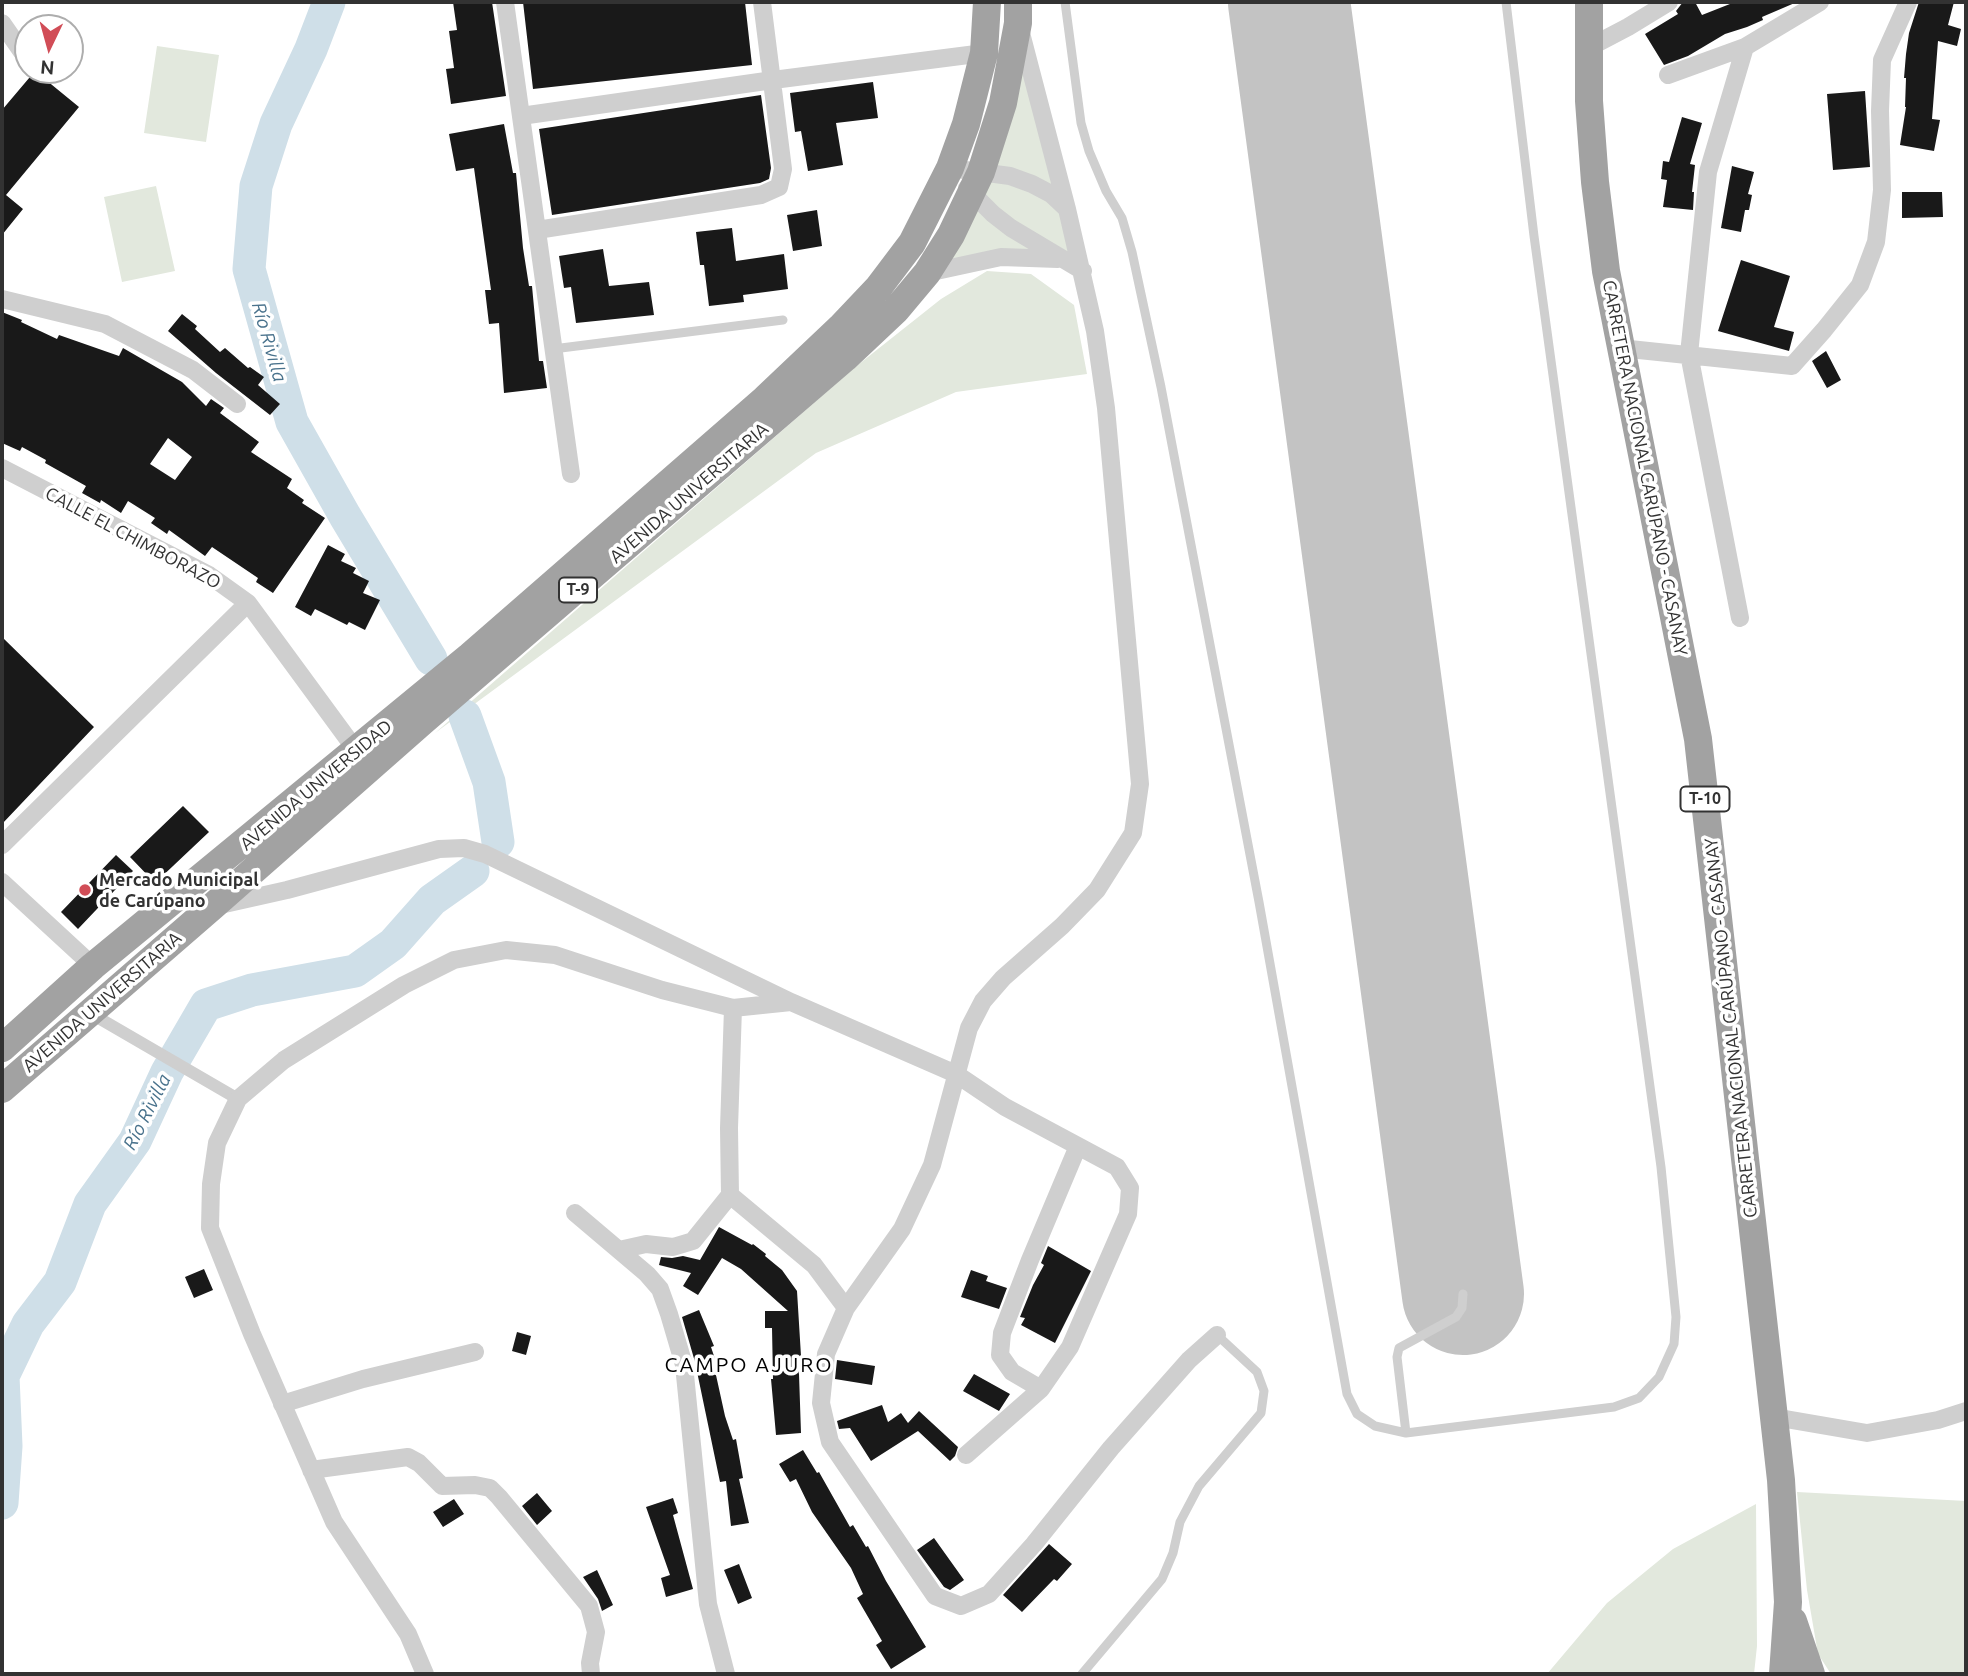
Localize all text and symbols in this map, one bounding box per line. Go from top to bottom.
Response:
north arrow [14,14,84,84]
text: N [39,56,55,80]
street label: CARRETERA NACIONAL CARÚPANO - CASANAY [1598,278,1692,658]
water label: Río Rivilla [247,300,291,384]
street label: AVENIDA UNIVERSITARIA [605,418,773,568]
street label: CALLE EL CHIMBORAZO [41,482,225,594]
road number: T-9 [559,578,597,603]
street label: AVENIDA UNIVERSIDAD [236,715,396,855]
road number: T-10 [1680,786,1730,812]
street label: CARRETERA NACIONAL CARÚPANO - CASANAY [1700,837,1762,1219]
place label: Mercado Municipal de Carúpano [99,869,259,912]
marker: Mercado Municipal de Carúpano [77,882,93,898]
street label: AVENIDA UNIVERSITARIA [18,927,186,1077]
water label: Río Rivilla [118,1070,176,1154]
district label: CAMPO AJURO [666,1352,832,1378]

